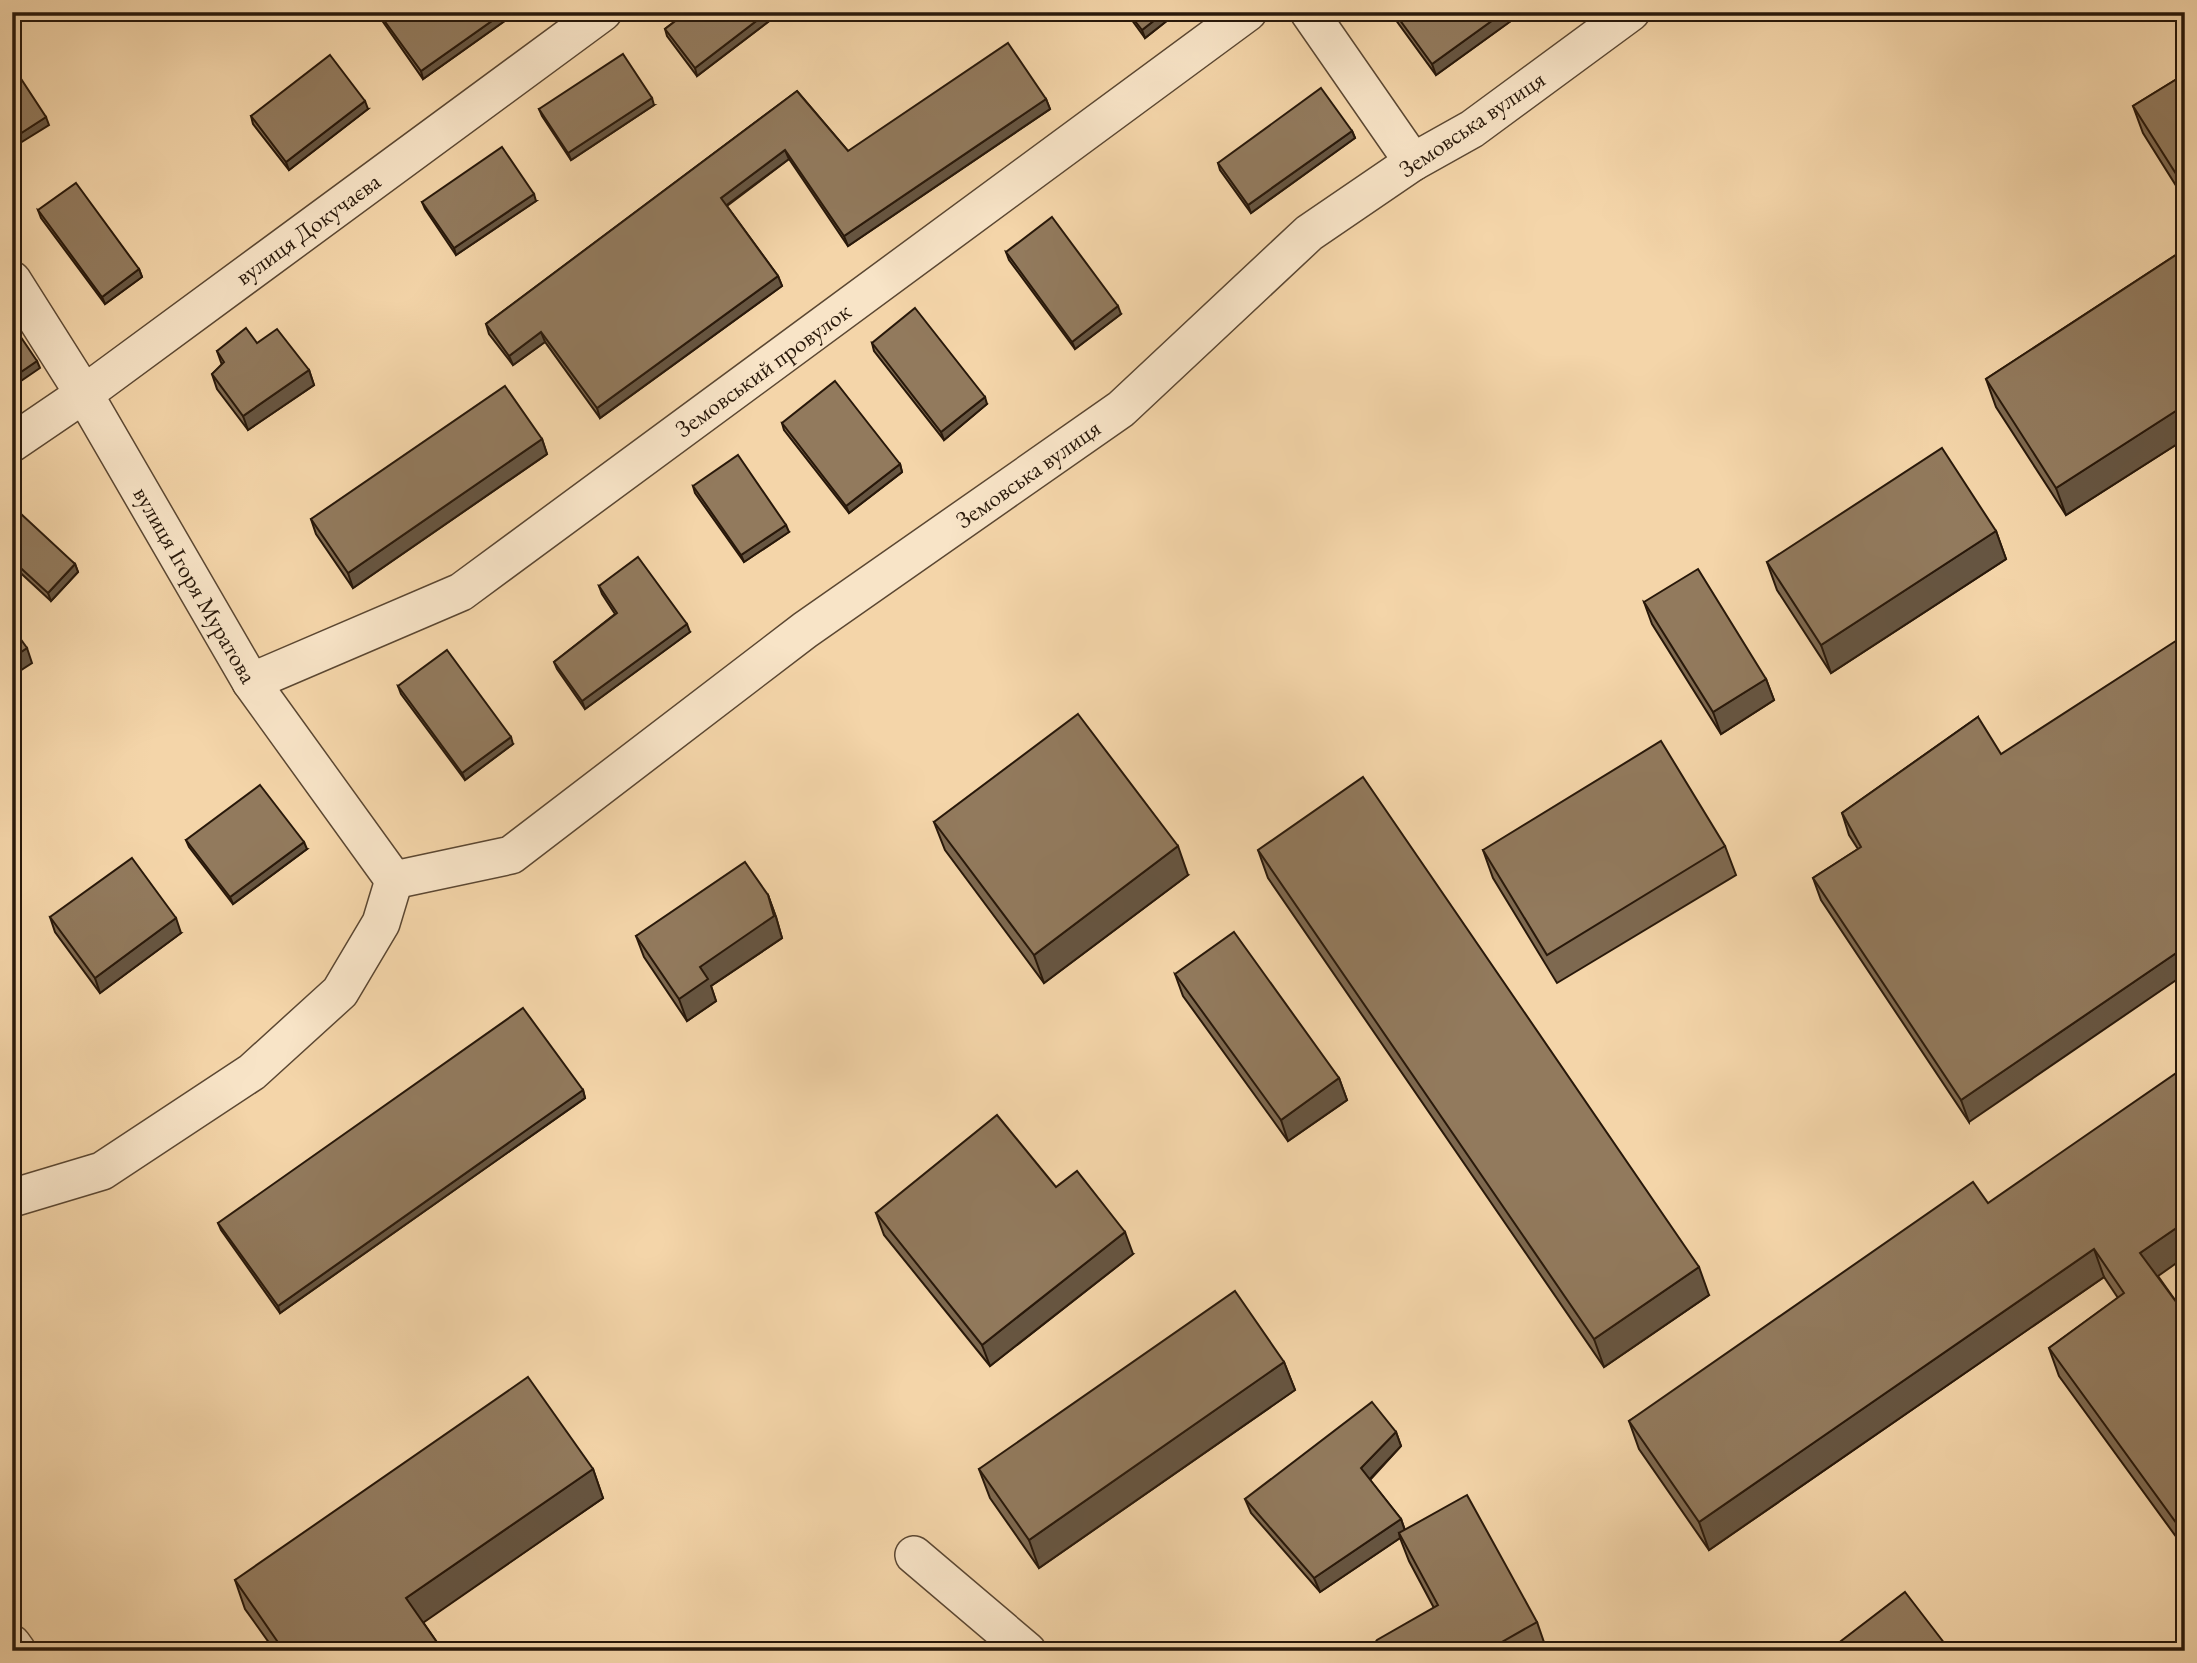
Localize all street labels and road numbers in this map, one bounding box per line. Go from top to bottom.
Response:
street label: Земовська вулиця [1393,63,1551,184]
street label: вулиця Докучаєва [229,165,387,292]
street label: Земовський провулок [669,295,857,444]
street label: Земовська вулиця [949,412,1106,535]
street label: вулиця Ігоря Муратова [126,481,265,689]

